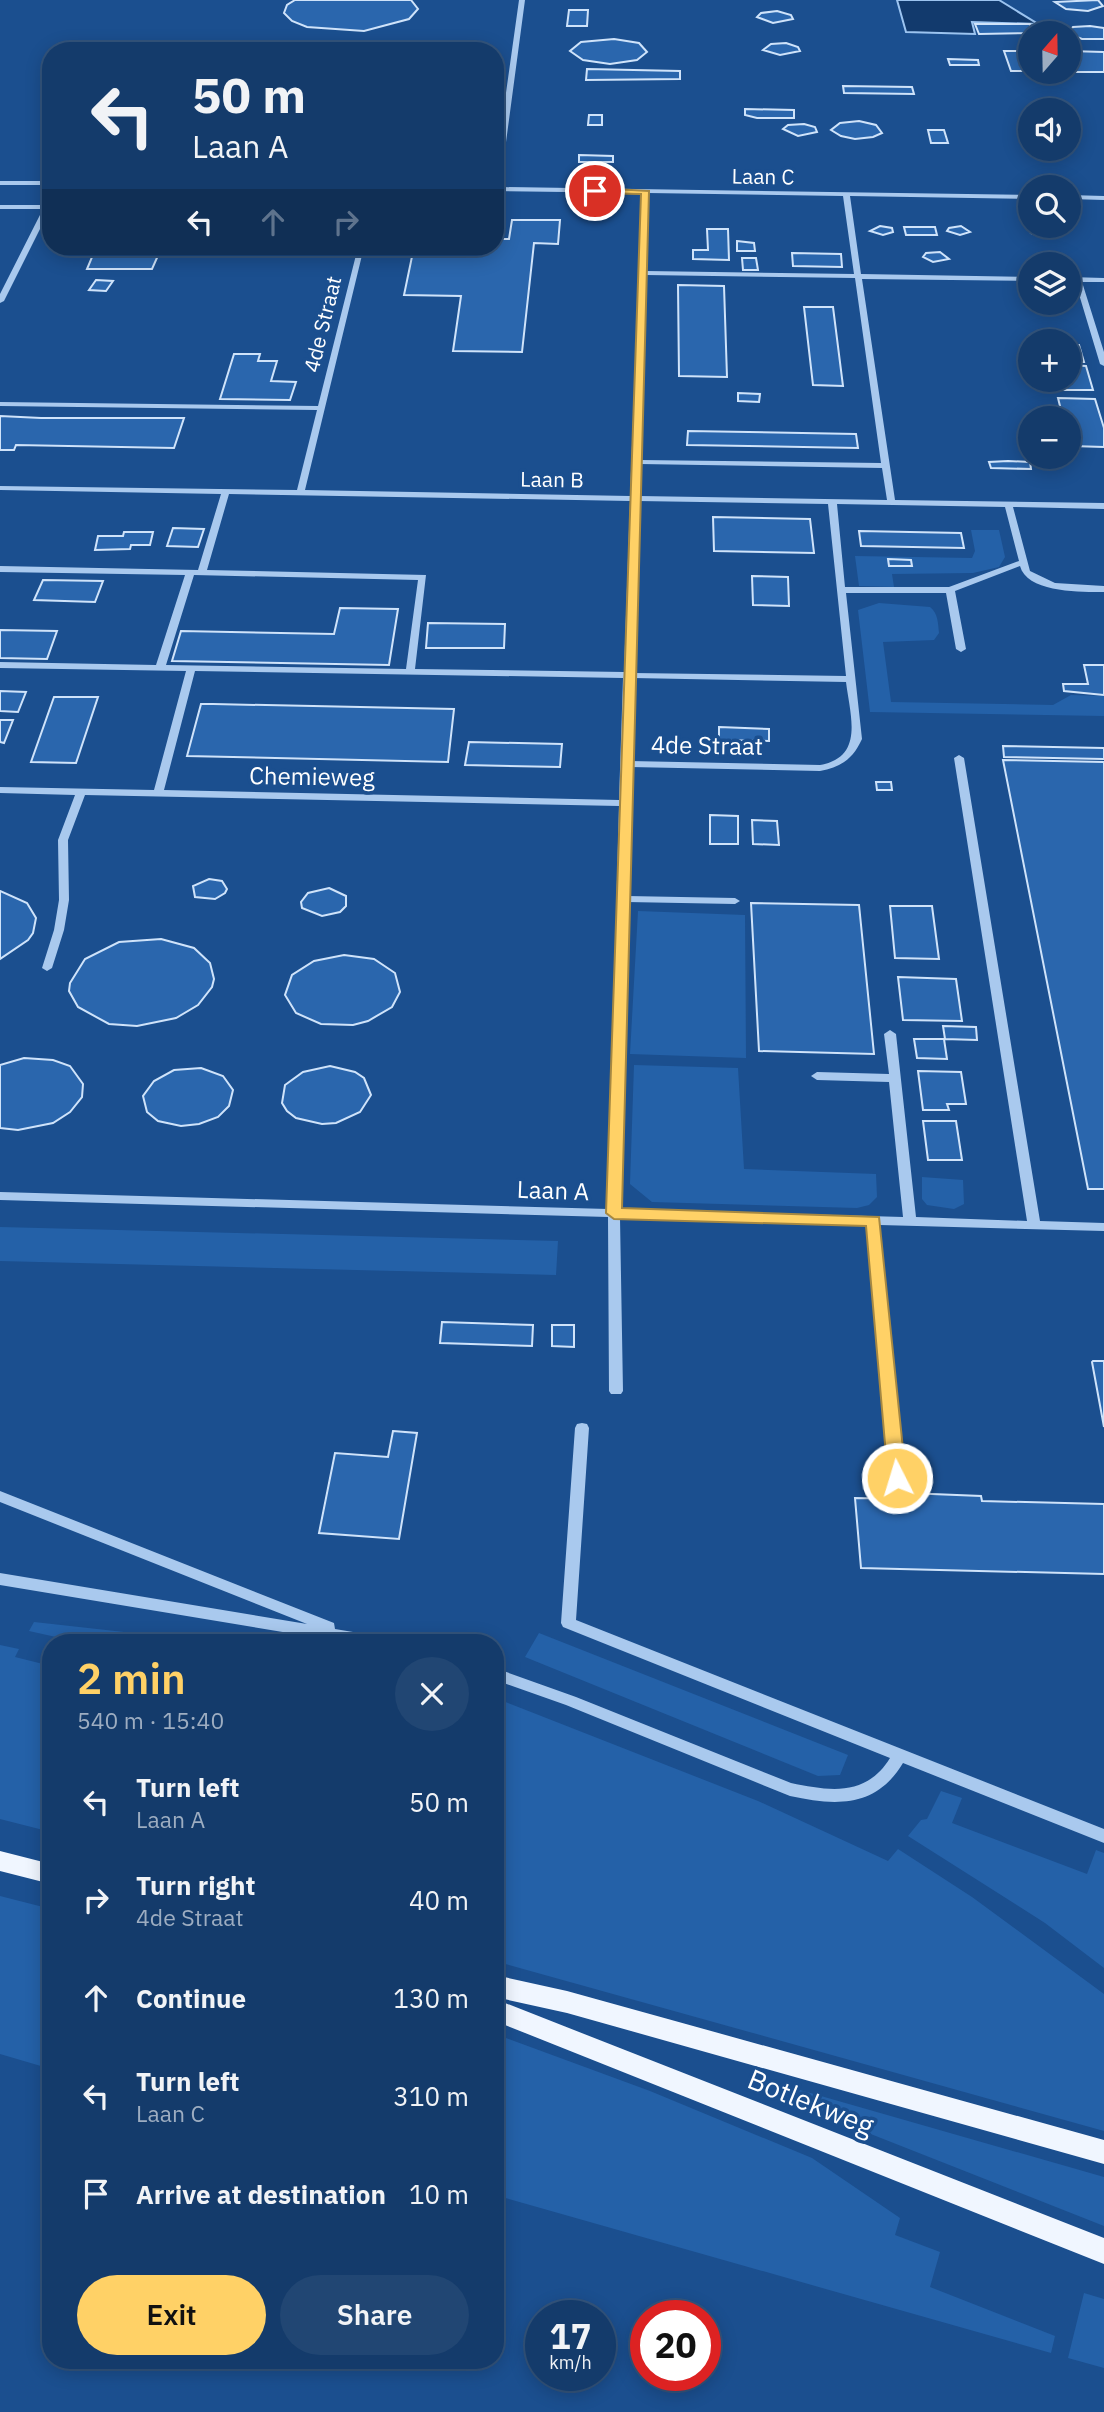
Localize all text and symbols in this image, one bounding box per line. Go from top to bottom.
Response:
north arrow [1018,21,1082,84]
map controls [1018,21,1081,469]
text: 50 m [192,63,306,126]
icon: left [77,70,168,161]
button: sound [1018,98,1081,161]
text: Laan A [192,125,288,167]
pin [565,161,625,221]
street label: Laan C [731,161,795,191]
icon: arrive [576,172,614,210]
button: search [1018,175,1081,238]
icon: left [181,203,219,241]
icon: ahead [254,203,292,241]
icon: right [327,203,365,241]
button: layers [1018,252,1081,315]
street label: 4de Straat [297,273,347,375]
button: + [1018,329,1081,392]
button: − [1018,406,1081,469]
street label: Laan B [520,464,584,494]
street label: 4de Straat [651,728,763,762]
street label: Chemieweg [249,759,376,793]
street label: Laan A [516,1173,590,1207]
position arrow [860,1441,934,1515]
text: 2 min [77,1651,186,1706]
button: close [395,1657,469,1731]
text: 540 m · 15:40 [77,1705,224,1735]
text: Turn left [136,1770,239,1804]
icon: left [77,1783,115,1821]
text: 50 m [409,1785,469,1819]
text: Laan A [136,1804,205,1834]
text: Turn right [136,1868,255,1902]
icon: right [77,1881,115,1919]
text: 40 m [409,1883,469,1917]
text: 4de Straat [136,1902,244,1932]
icon: ahead [77,1979,115,2017]
text: Continue [136,1981,246,2015]
text: 130 m [393,1981,469,2015]
street label: Botlekweg [742,2060,880,2144]
text: Turn left [136,2064,239,2098]
icon: left [77,2077,115,2115]
text: 310 m [393,2079,469,2113]
text: Laan C [136,2098,205,2128]
icon: arrive [77,2175,115,2213]
text: Arrive at destination [136,2177,386,2211]
text: 10 m [409,2177,469,2211]
button: Exit [77,2275,266,2355]
button: Share [280,2275,469,2355]
speed limit sign: 20 [630,2300,721,2391]
text: 17 [549,2313,592,2359]
text: km/h [549,2351,592,2374]

